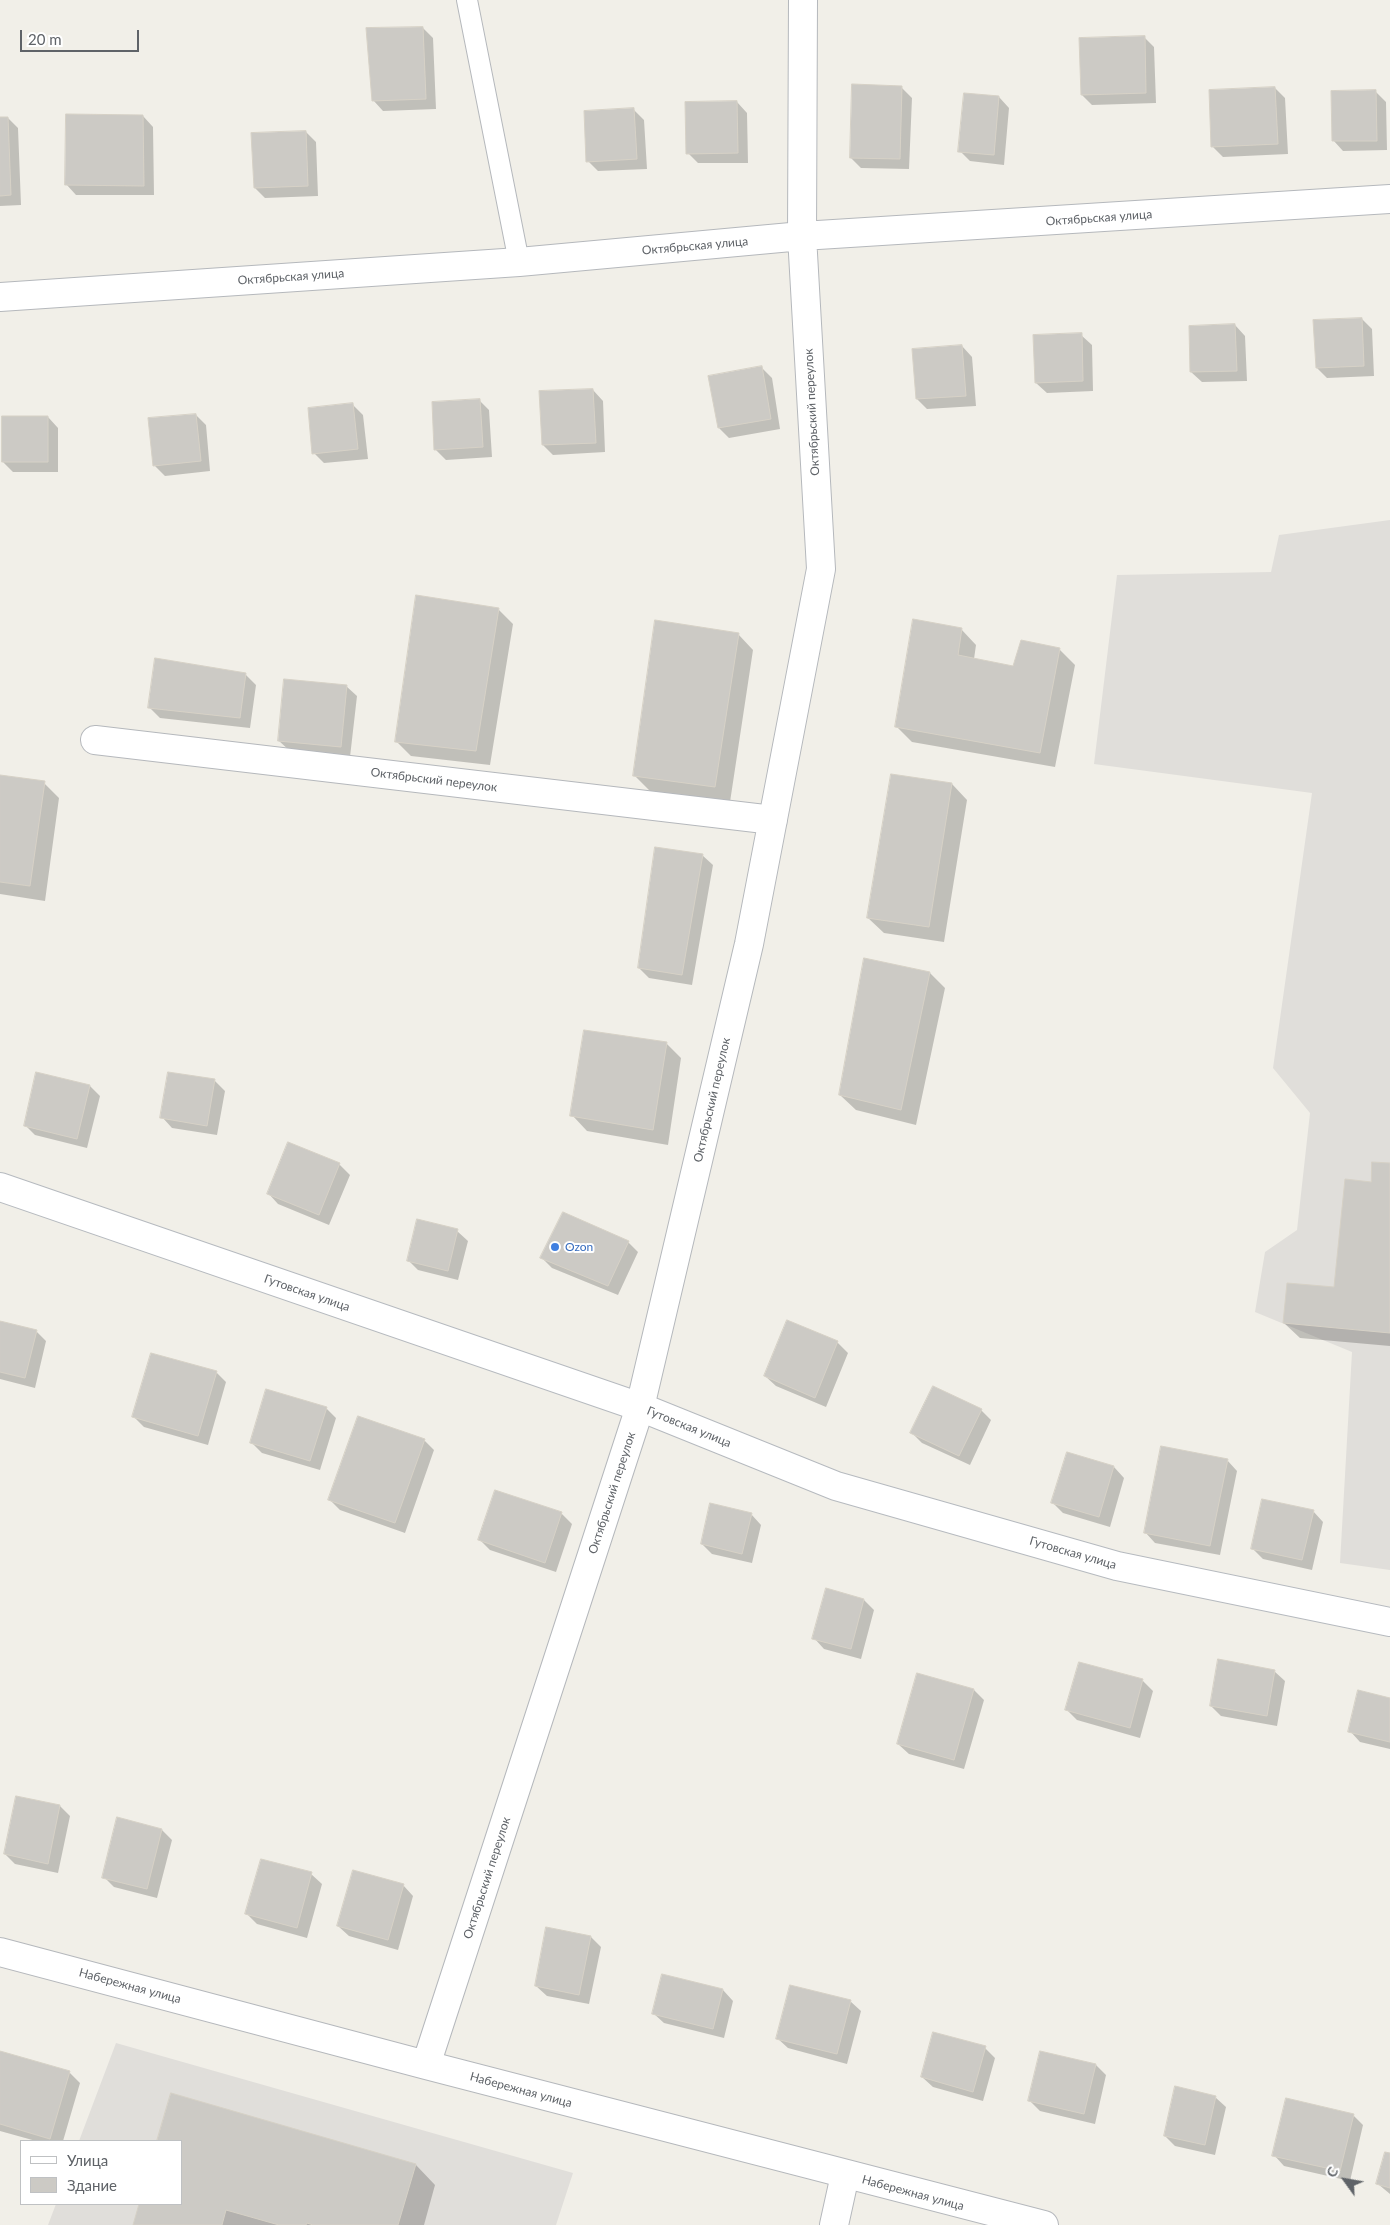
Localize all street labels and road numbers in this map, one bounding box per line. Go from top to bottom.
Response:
street label: Октябрьская улица [1045,207,1153,229]
street label: Октябрьская улица [641,234,749,258]
street label: Октябрьская улица [237,266,345,288]
street label: Октябрьский переулок [801,348,823,476]
street label: Октябрьский переулок [370,765,498,795]
street label: Октябрьский переулок [691,1036,733,1164]
street label: Гутовская улица [262,1272,352,1314]
street label: Гутовская улица [645,1404,733,1450]
street label: Октябрьский переулок [585,1430,639,1556]
street label: Гутовская улица [1028,1534,1118,1572]
street label: Октябрьский переулок [460,1815,514,1941]
street label: Набережная улица [77,1965,183,2007]
street label: Набережная улица [468,2069,574,2111]
street label: Набережная улица [860,2172,966,2214]

